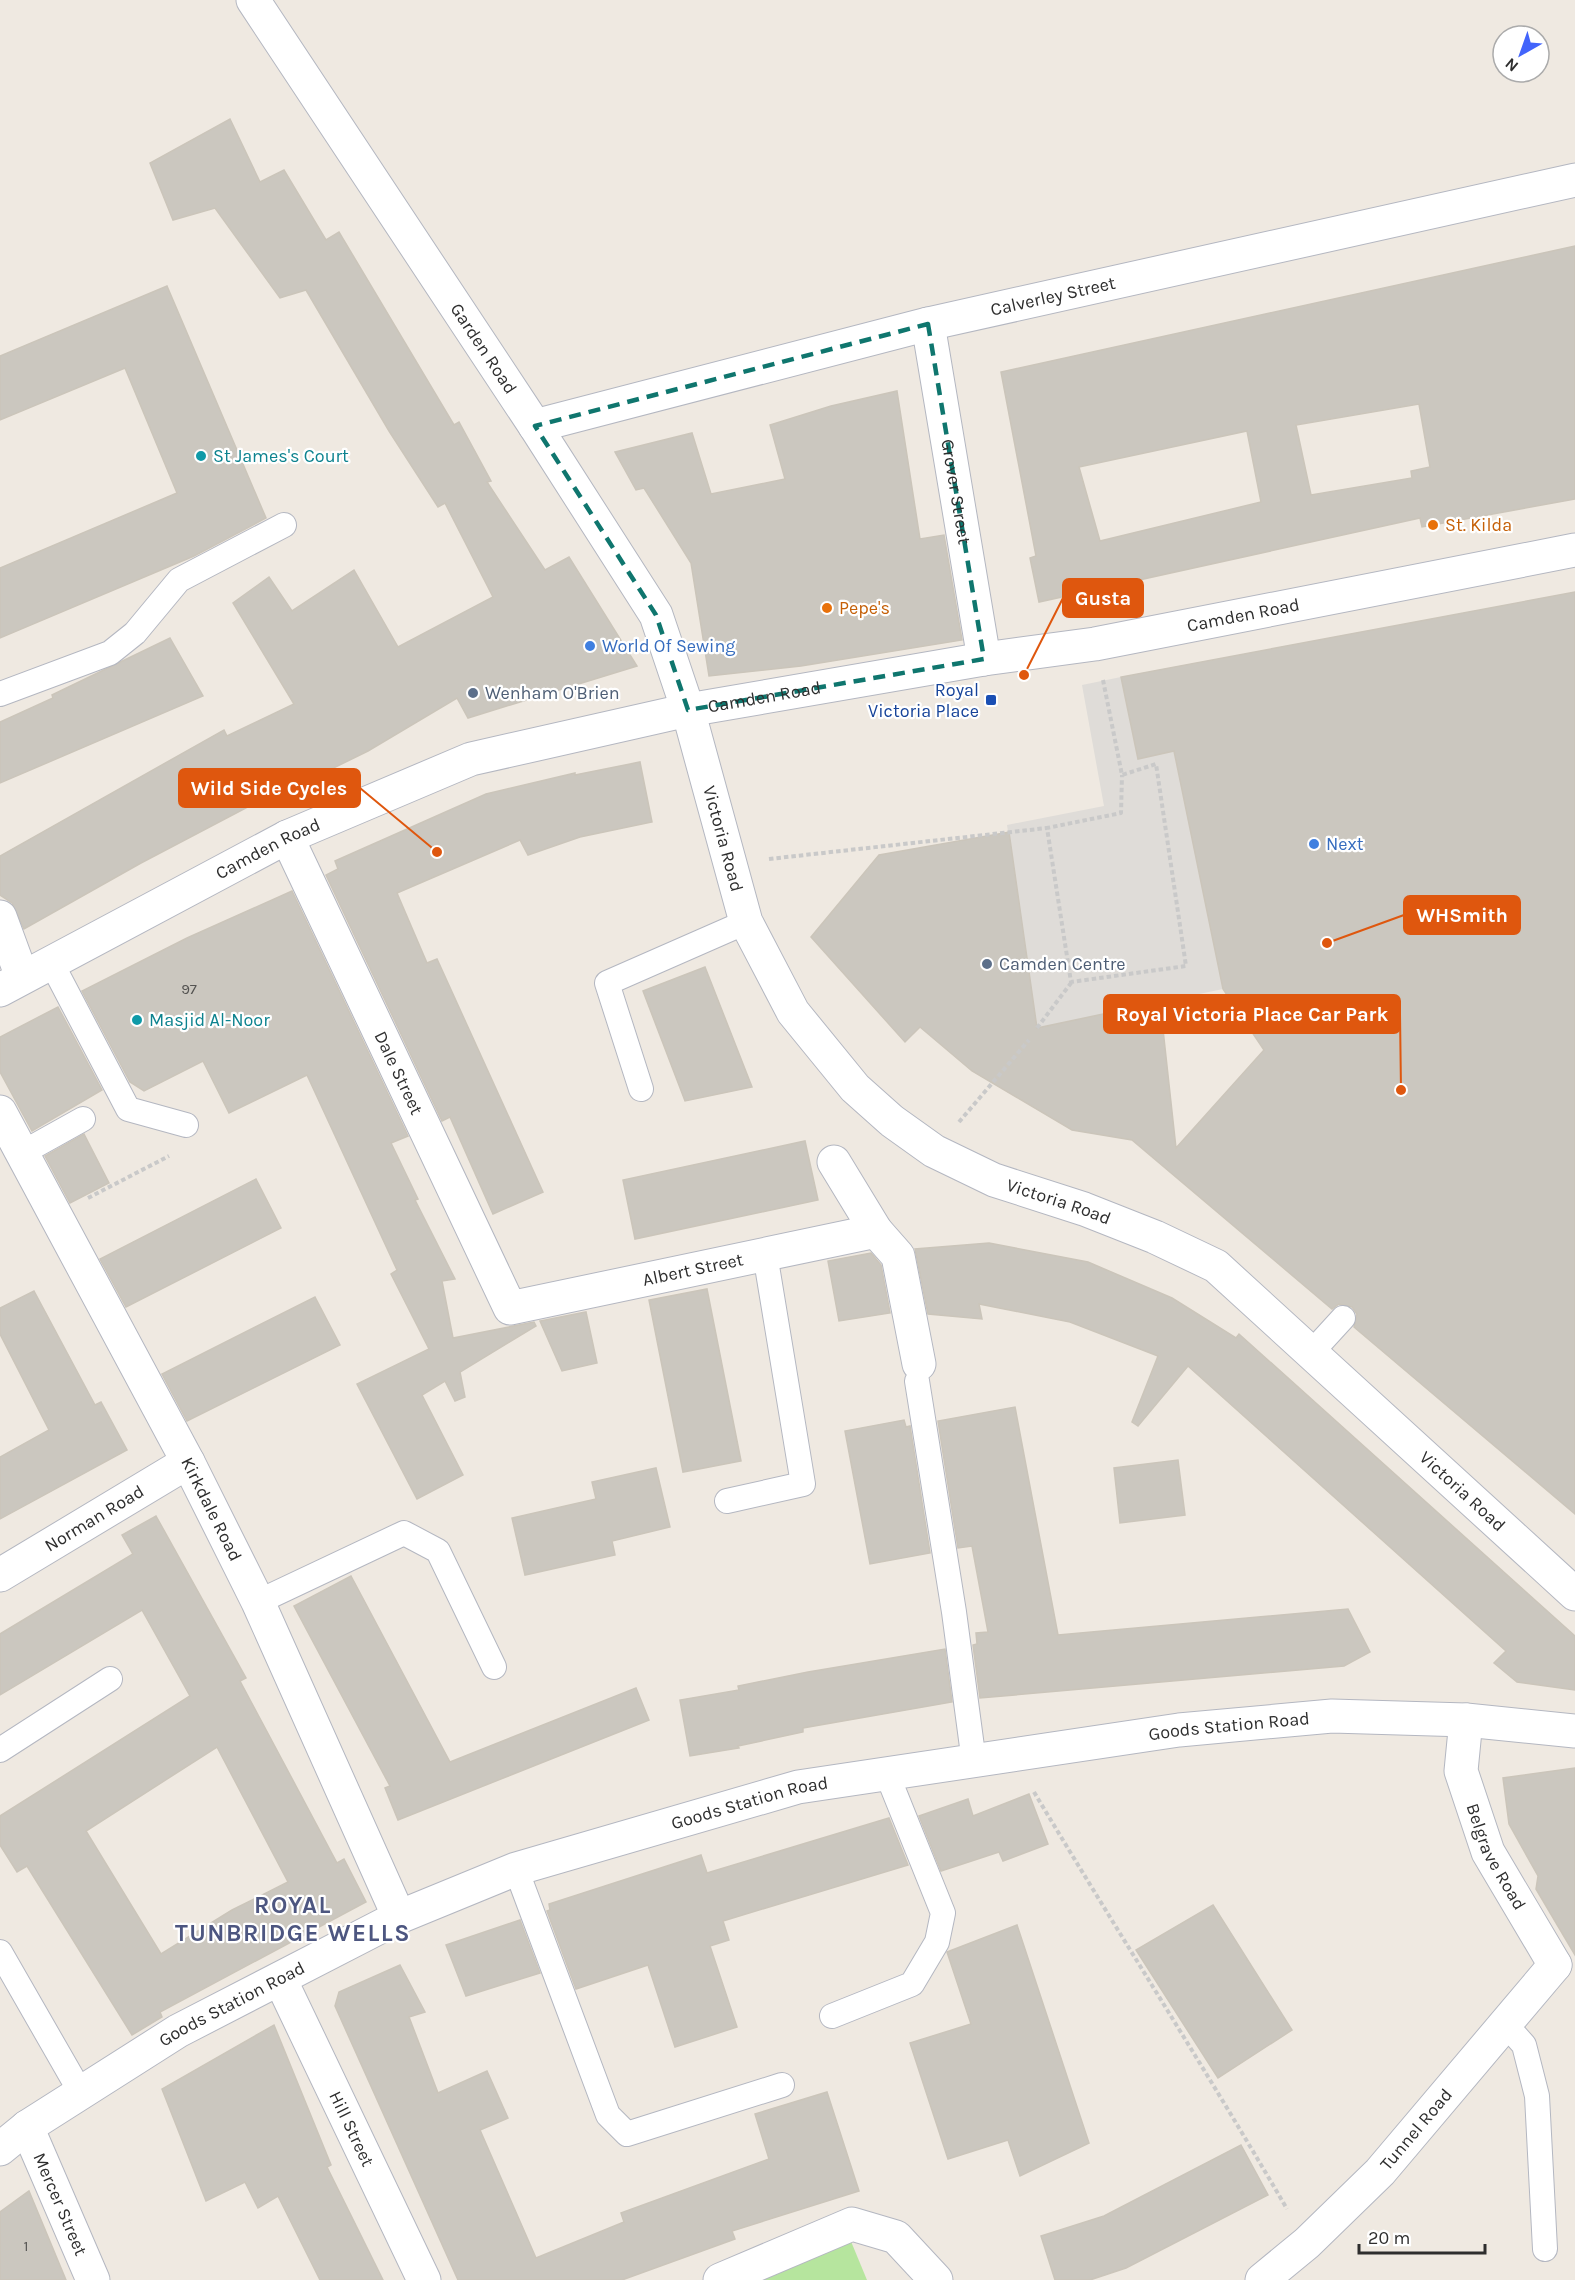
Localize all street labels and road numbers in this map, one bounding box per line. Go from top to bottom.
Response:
street label: Calverley Street [988,272,1118,321]
street label: Garden Road [446,299,522,398]
street label: Grover Street [936,437,976,546]
street label: Camden Road [1185,593,1301,637]
street label: Camden Road [706,676,823,717]
street label: Victoria Road [698,783,748,894]
street label: Camden Road [212,813,323,884]
street label: Dale Street [370,1028,428,1118]
street label: Victoria Road [1004,1174,1114,1230]
street label: Albert Street [641,1248,745,1291]
street label: Victoria Road [1415,1446,1510,1536]
street label: Kirkdale Road [176,1453,247,1565]
street label: Norman Road [41,1480,148,1557]
street label: Goods Station Road [1147,1707,1311,1745]
street label: Goods Station Road [669,1772,830,1834]
street label: Belgrave Road [1462,1800,1531,1914]
street label: Goods Station Road [155,1956,309,2051]
street label: Tunnel Road [1375,2084,1457,2175]
street label: Hill Street [324,2087,379,2170]
street label: Mercer Street [28,2149,92,2259]

